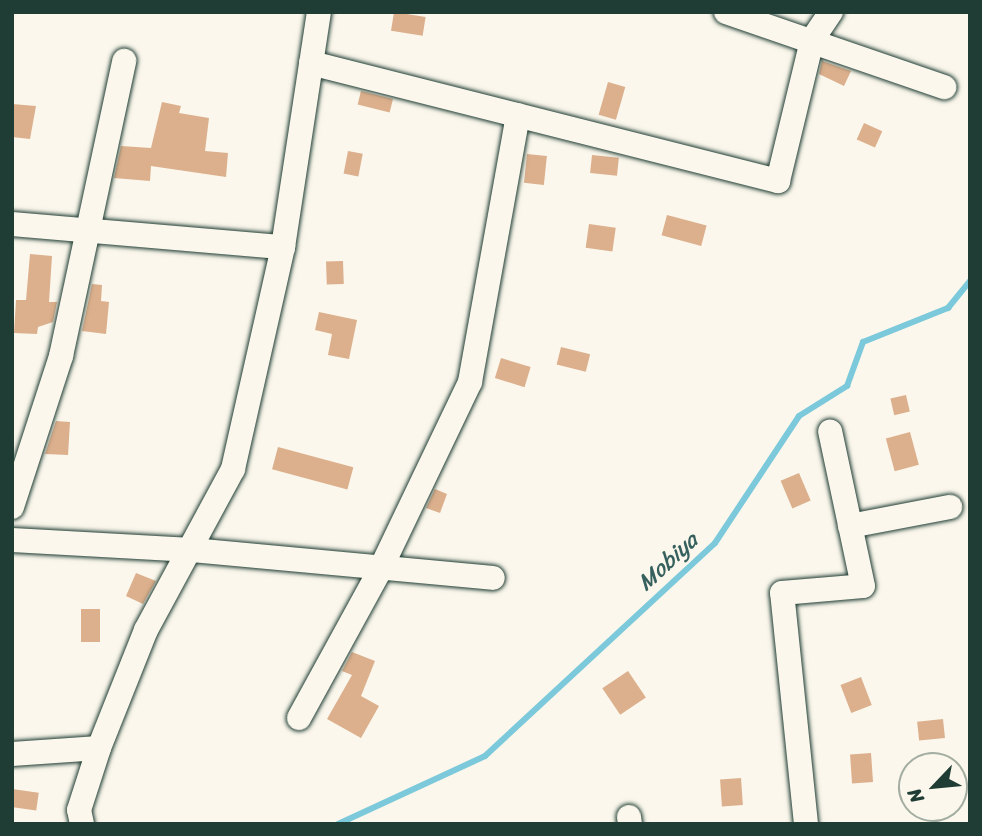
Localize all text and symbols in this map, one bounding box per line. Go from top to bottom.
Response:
water label: Mobiya [632,527,704,597]
north arrow [898,752,968,822]
text: N [898,782,933,809]

